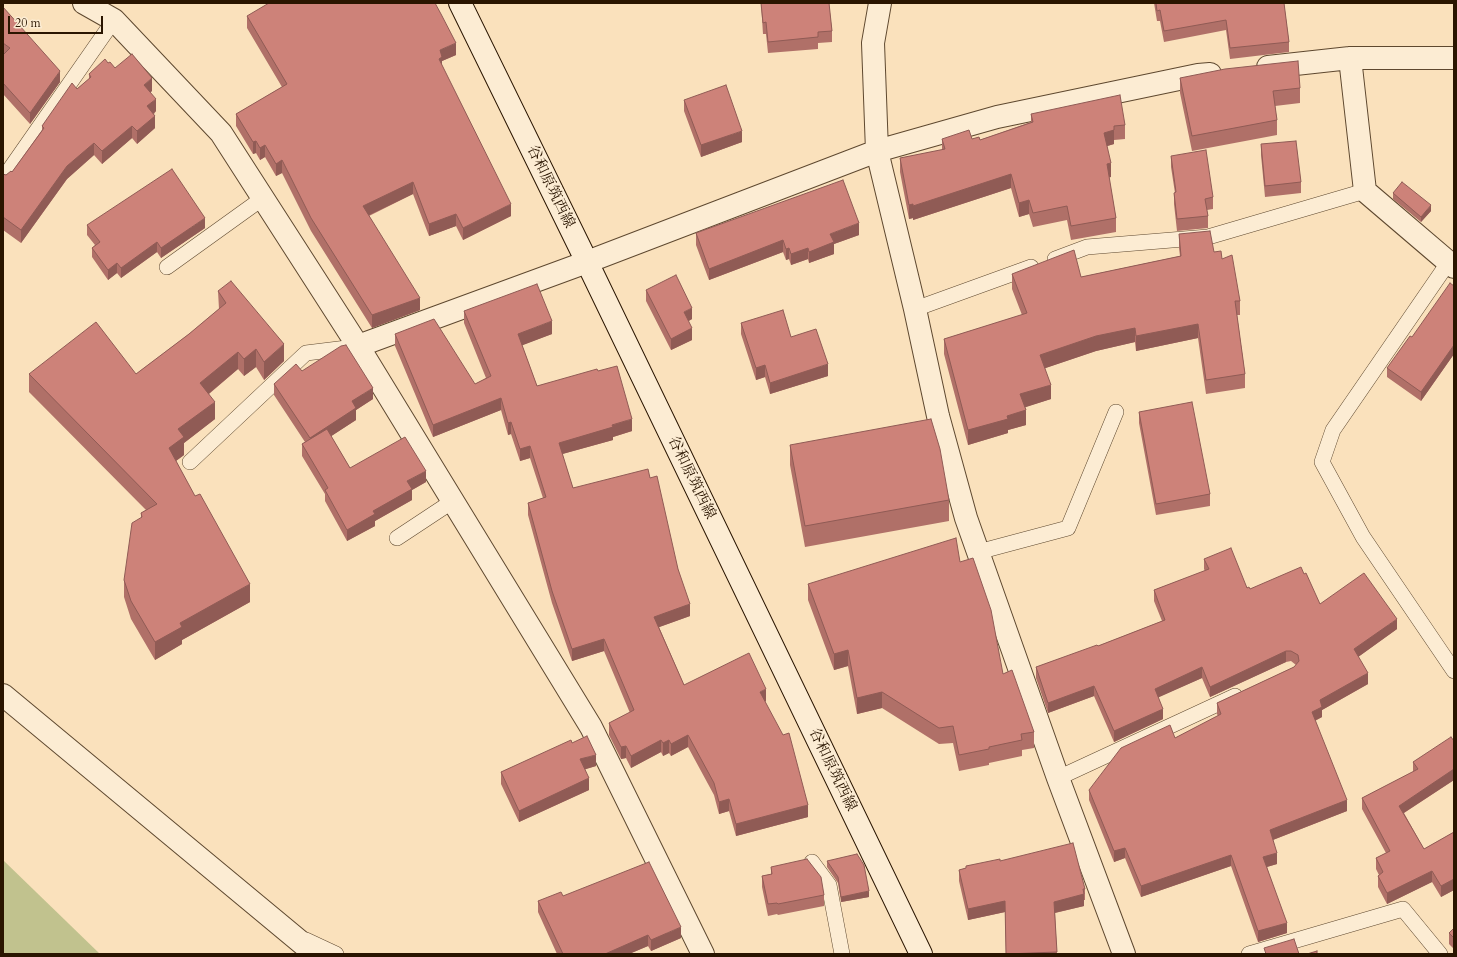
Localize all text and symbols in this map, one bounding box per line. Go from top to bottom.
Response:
scale bar [10,8,105,34]
text: 20 m [15,15,41,31]
street label: 谷和原筑西線 [522,143,578,231]
street label: 谷和原筑西線 [663,434,719,522]
street label: 谷和原筑西線 [804,726,860,814]

